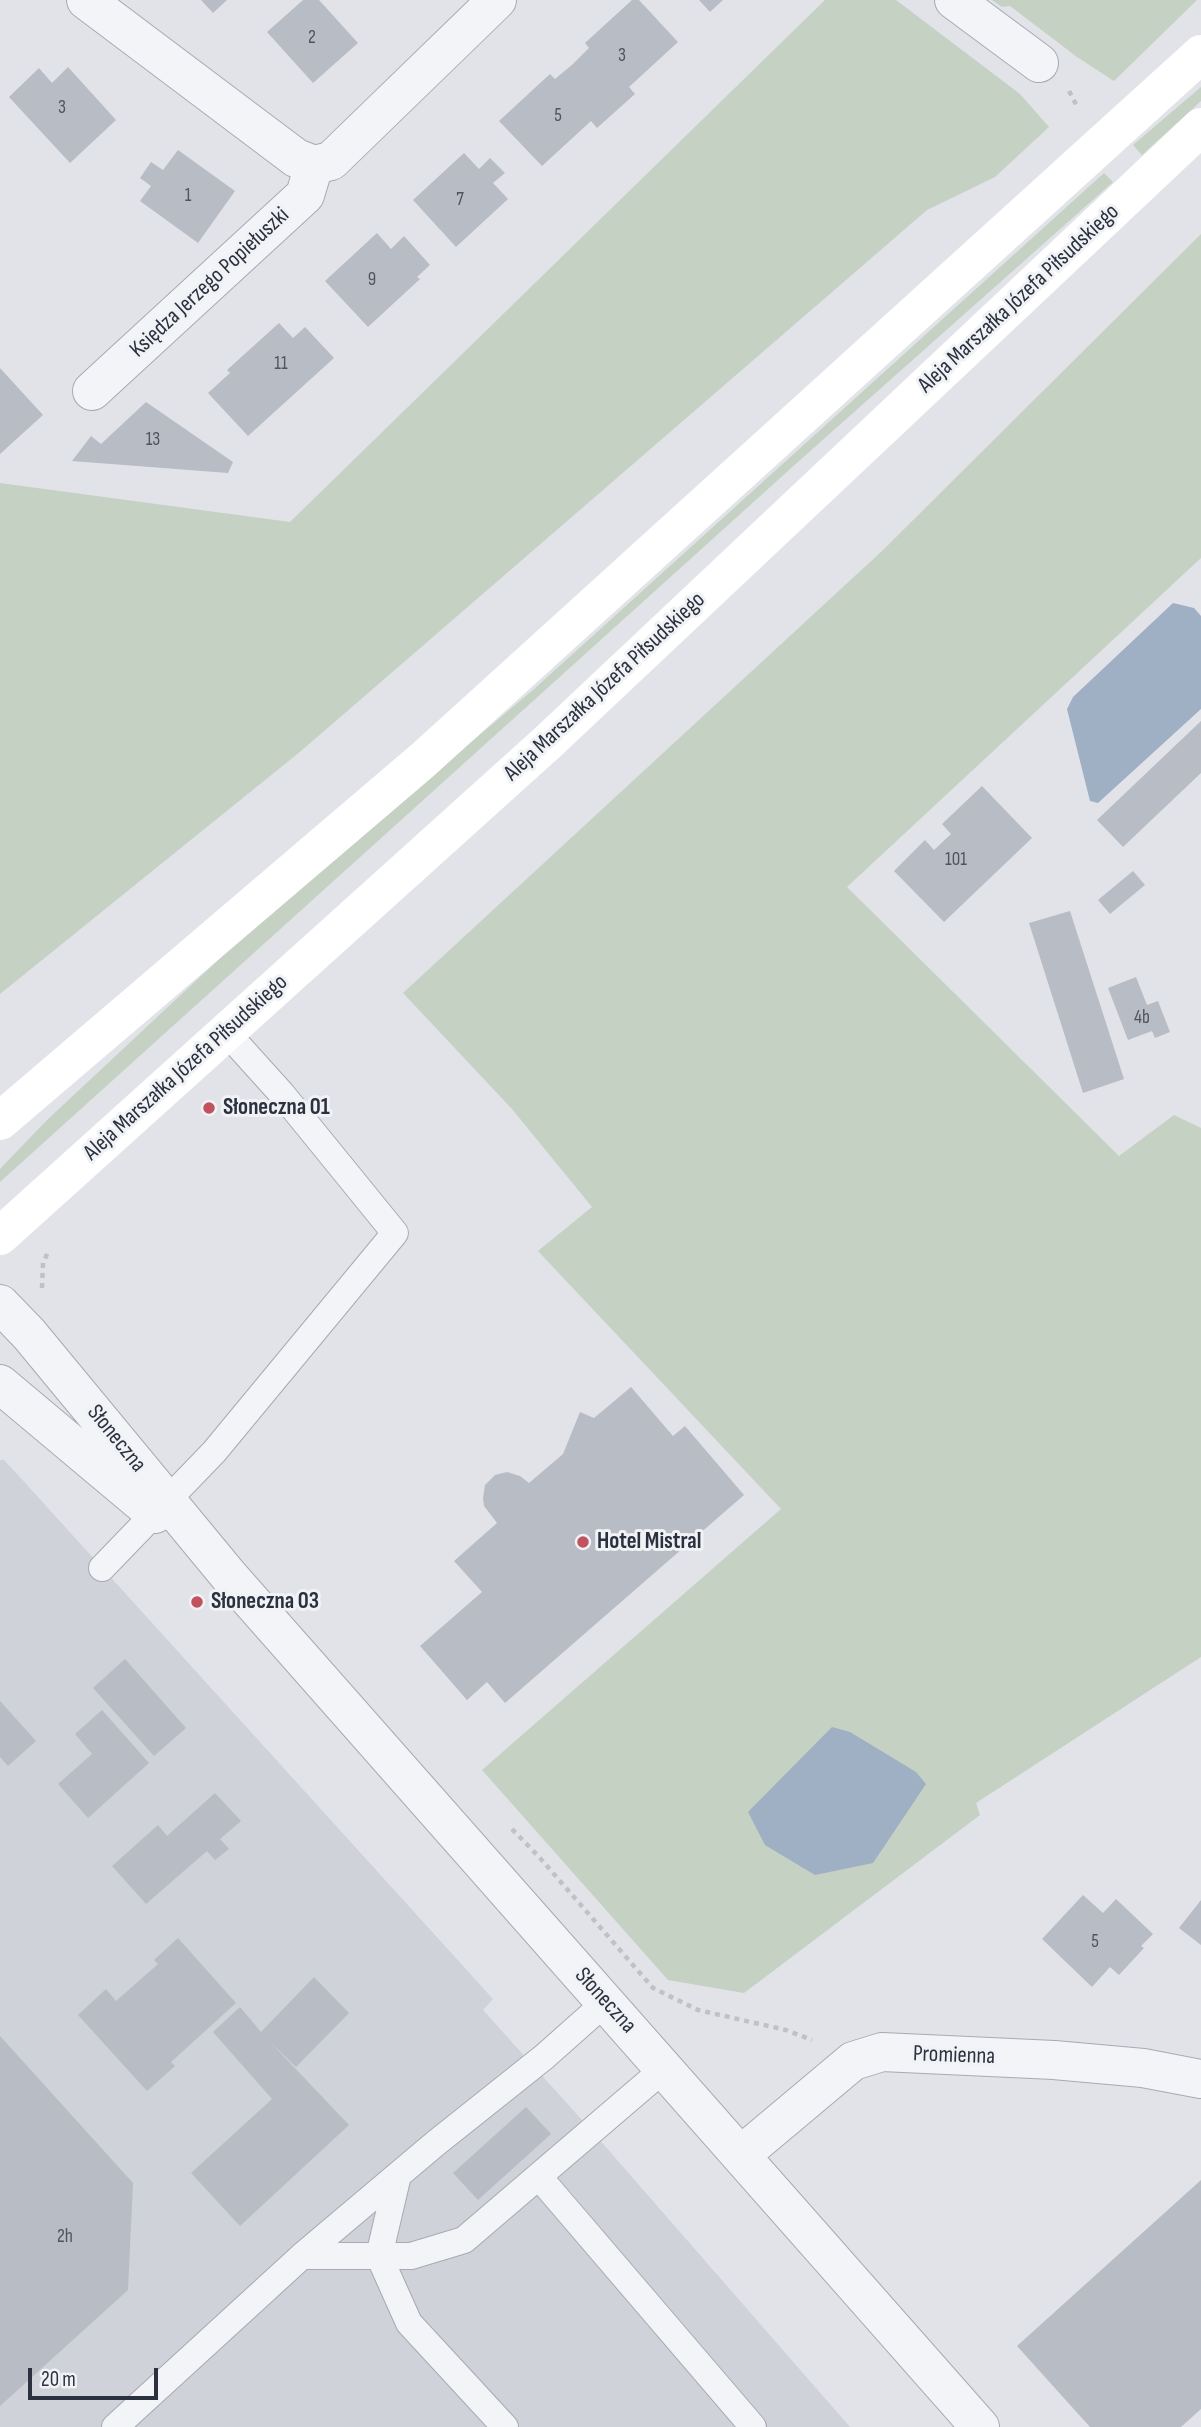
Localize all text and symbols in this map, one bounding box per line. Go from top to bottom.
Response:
house number: 2 [308,27,316,49]
house number: 3 [618,45,626,67]
house number: 3 [58,97,66,119]
house number: 5 [554,105,562,127]
house number: 1 [185,185,191,207]
house number: 7 [456,189,464,211]
street label: Aleja Marszałka Józefa Piłsudskiego [913,199,1125,399]
street label: Księdza Jerzego Popiełuszki [125,202,295,364]
house number: 9 [368,269,376,291]
house number: 11 [274,353,288,375]
house number: 13 [146,429,160,451]
street label: Aleja Marszałka Józefa Piłsudskiego [499,587,711,787]
house number: 101 [945,849,967,871]
street label: Aleja Marszałka Józefa Piłsudskiego [78,969,294,1167]
house number: 4b [1134,1007,1150,1029]
place label: Słoneczna 01 [223,1094,330,1122]
marker: Słoneczna 01 [201,1100,217,1116]
street label: Słoneczna [80,1400,152,1478]
place label: Hotel Mistral [597,1528,701,1556]
marker: Hotel Mistral [575,1534,591,1550]
place label: Słoneczna 03 [211,1588,319,1616]
marker: Słoneczna 03 [189,1594,205,1610]
house number: 5 [1091,1931,1099,1953]
street label: Słoneczna [568,1962,642,2040]
street label: Promienna [912,2041,996,2071]
house number: 2h [57,2226,73,2248]
scale bar [32,2354,161,2398]
text: 20 m [41,2367,76,2392]

